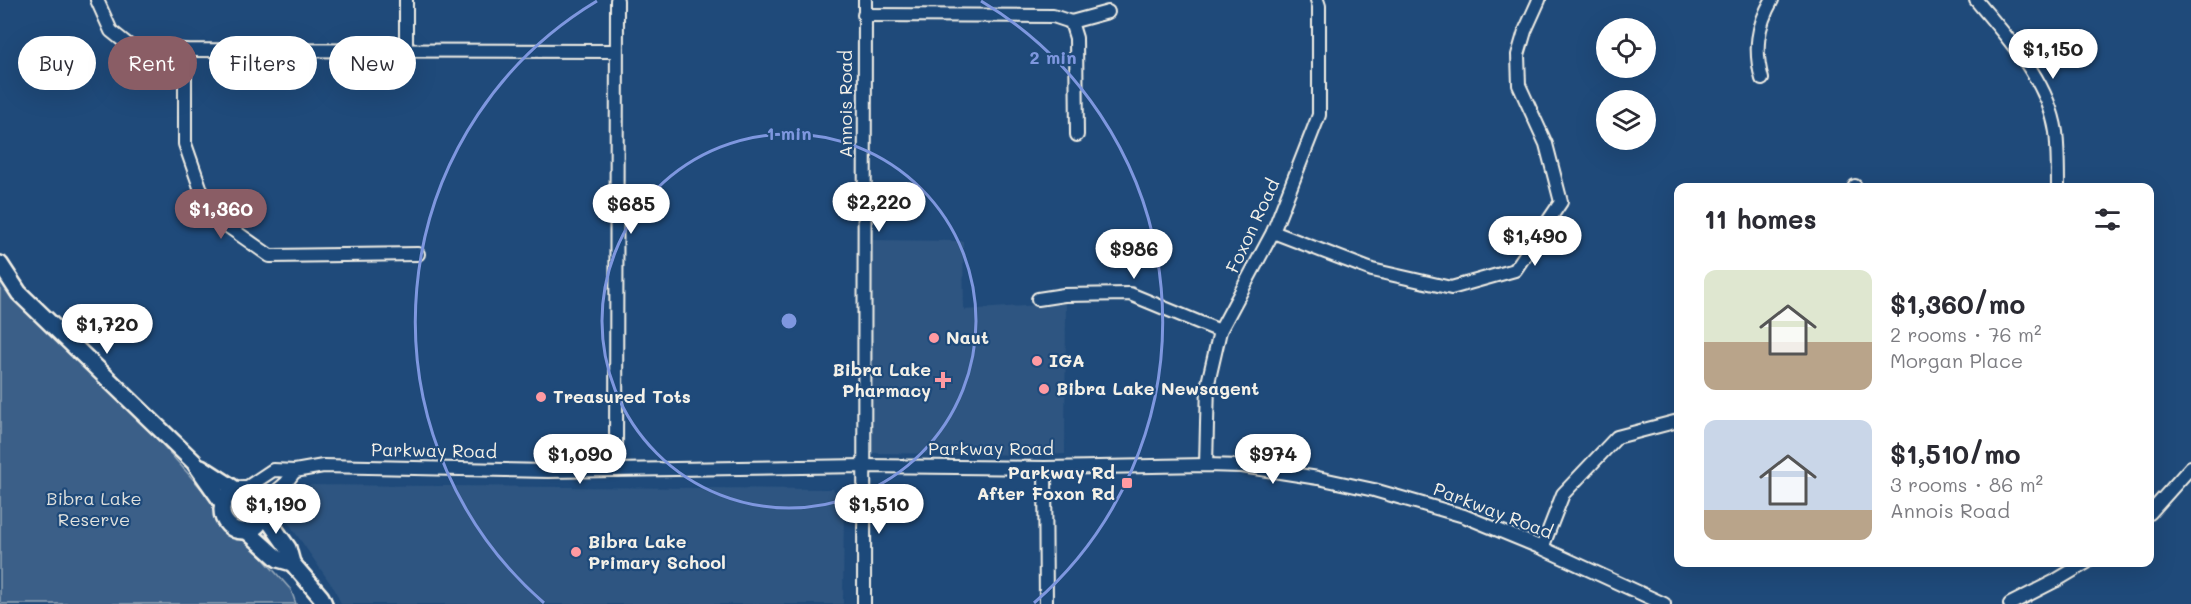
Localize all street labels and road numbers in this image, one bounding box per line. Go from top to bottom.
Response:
street label: Annois Road [833,50,857,158]
street label: Foxon Road [1220,175,1284,276]
street label: Parkway Road [928,436,1054,460]
street label: Parkway Road [371,437,497,463]
street label: Parkway Road [1430,476,1556,544]

